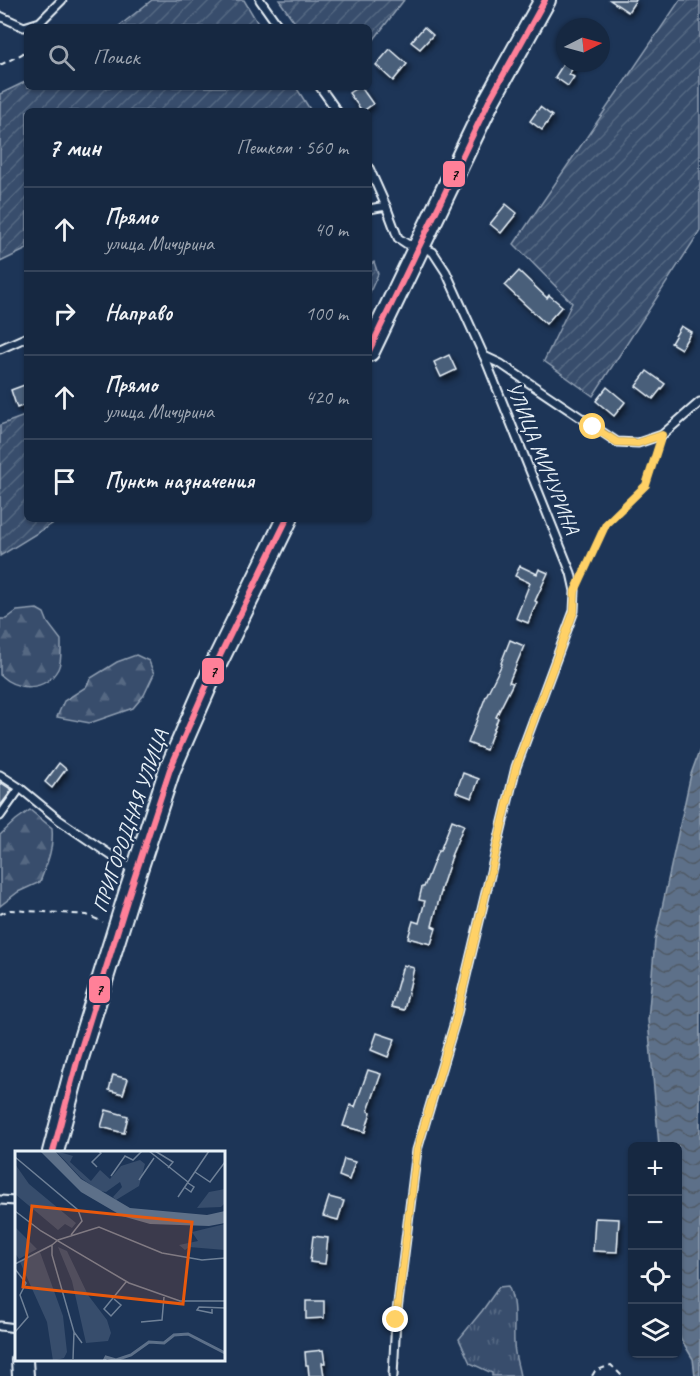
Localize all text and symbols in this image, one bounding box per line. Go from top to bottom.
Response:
north arrow [556,18,610,72]
search box [24,24,372,90]
icon: search [45,41,78,74]
text: Поиск [93,43,139,71]
text: 7 мин [48,131,101,164]
text: Пешком · 560 m [236,135,348,160]
line badge: 7 [442,160,466,188]
text: 7 [450,165,459,185]
text: Прямо [105,203,157,231]
icon: ahead [48,213,81,246]
text: 40 m [314,217,348,242]
text: улица Мичурина [105,231,214,256]
icon: right [48,297,81,330]
text: Направо [105,299,172,327]
text: 100 m [305,301,348,326]
text: Прямо [105,371,157,399]
street label: УЛИЦА МИЧУРИНА [501,378,586,539]
icon: ahead [48,381,81,414]
text: 420 m [305,385,348,410]
text: улица Мичурина [105,399,214,424]
route start [579,413,605,439]
icon: arrive [48,465,81,498]
text: Пункт назначения [105,467,254,495]
line badge: 7 [201,657,225,685]
text: 7 [209,662,218,682]
street label: ПРИГОРОДНАЯ УЛИЦА [87,726,174,916]
line badge: 7 [88,975,111,1004]
text: 7 [95,980,104,1000]
map controls [628,1142,682,1358]
button: + [628,1142,682,1196]
inset map [15,1151,225,1361]
button: − [628,1196,682,1250]
button: locate [628,1250,682,1304]
button: layers [628,1304,682,1358]
route end [382,1306,408,1332]

